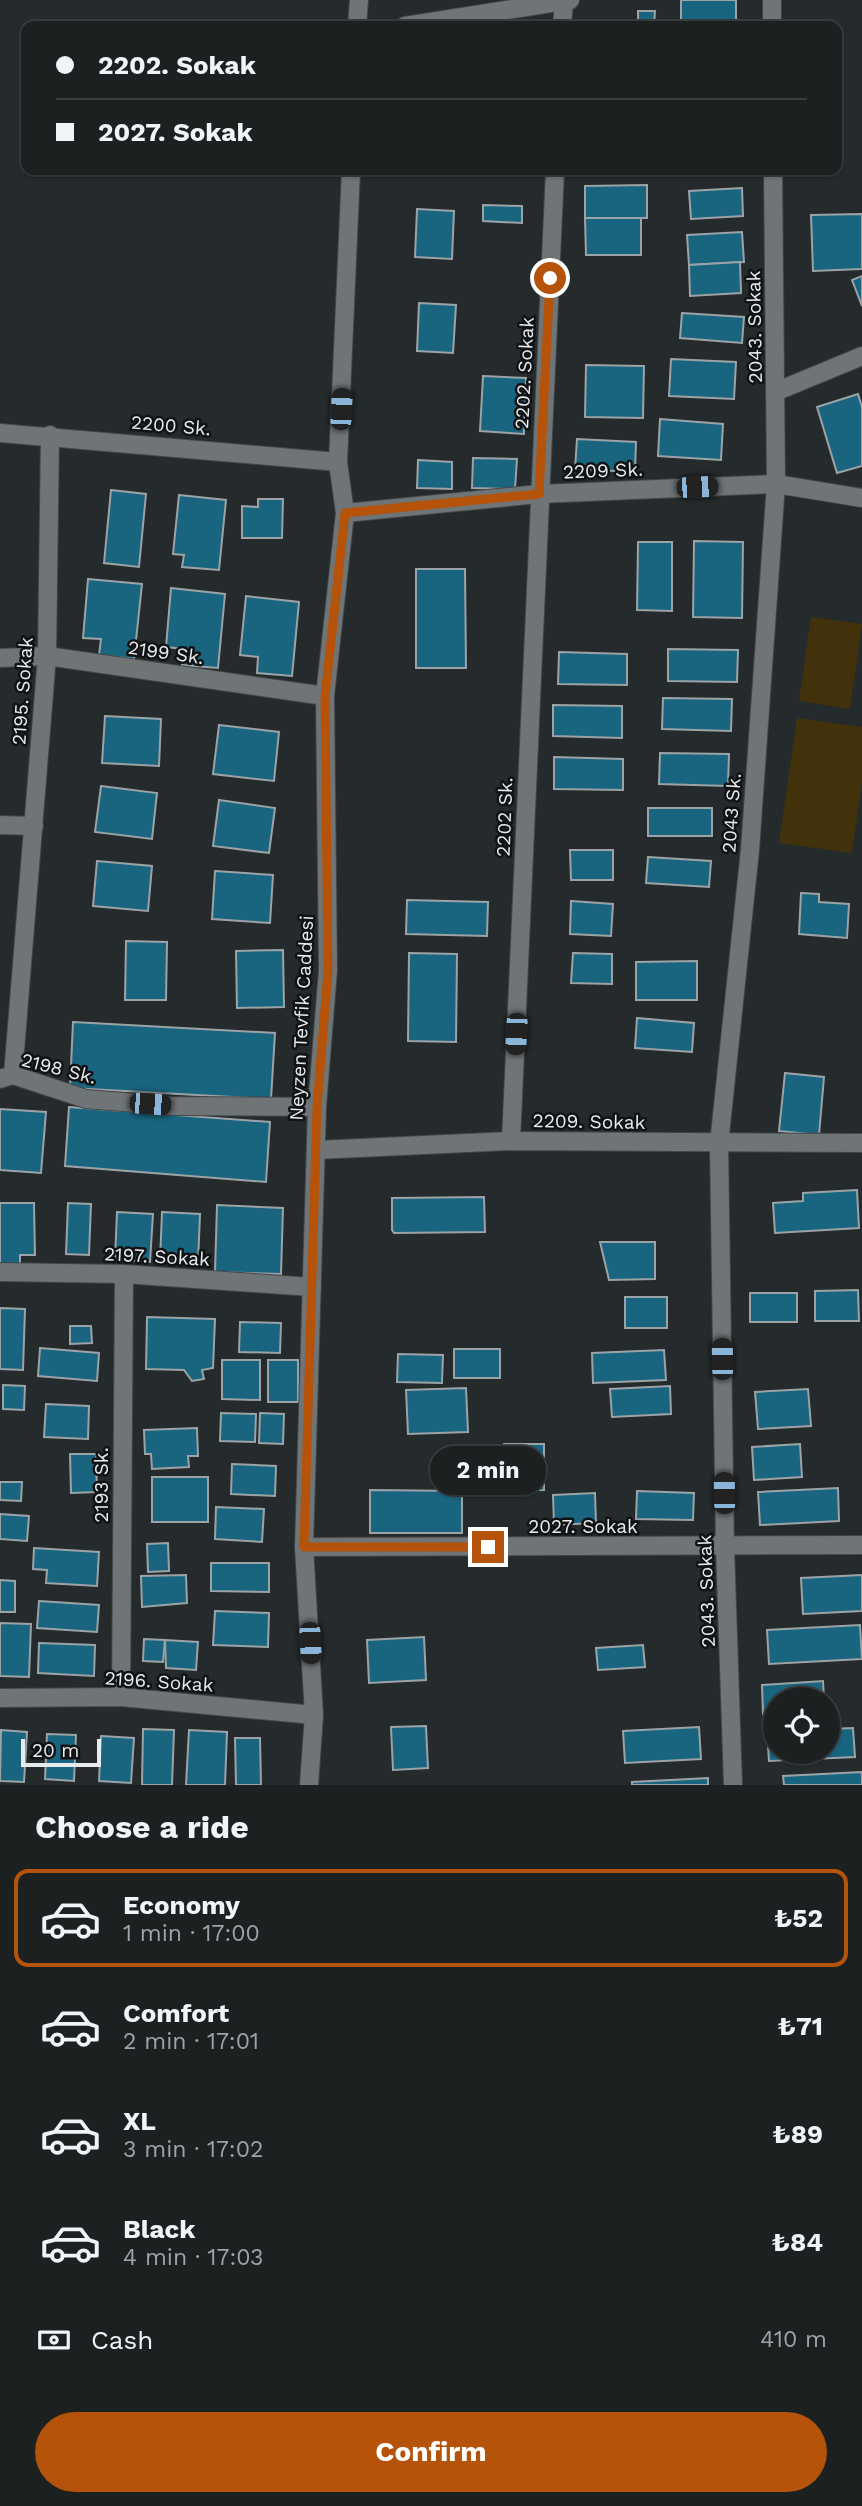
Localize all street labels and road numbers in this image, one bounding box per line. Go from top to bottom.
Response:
street label: 2043. Sokak [742,270,767,384]
street label: 2202. Sokak [510,316,539,430]
street label: 2200 Sk. [130,411,212,440]
street label: 2209 Sk. [563,458,643,483]
street label: 2195. Sokak [7,636,38,746]
street label: 2199 Sk. [126,636,205,669]
street label: 2043 Sk. [717,772,746,854]
street label: 2202 Sk. [492,777,517,857]
street label: Neyzen Tevfik Caddesi [285,915,318,1121]
street label: 2198 Sk. [19,1048,99,1089]
street label: 2209. Sokak [532,1109,646,1134]
street label: 2197. Sokak [103,1242,211,1271]
street label: 2193 Sk. [90,1447,113,1523]
street label: 2027. Sokak [528,1515,638,1538]
street label: 2043. Sokak [693,1534,720,1648]
street label: 2196. Sokak [104,1666,214,1697]

